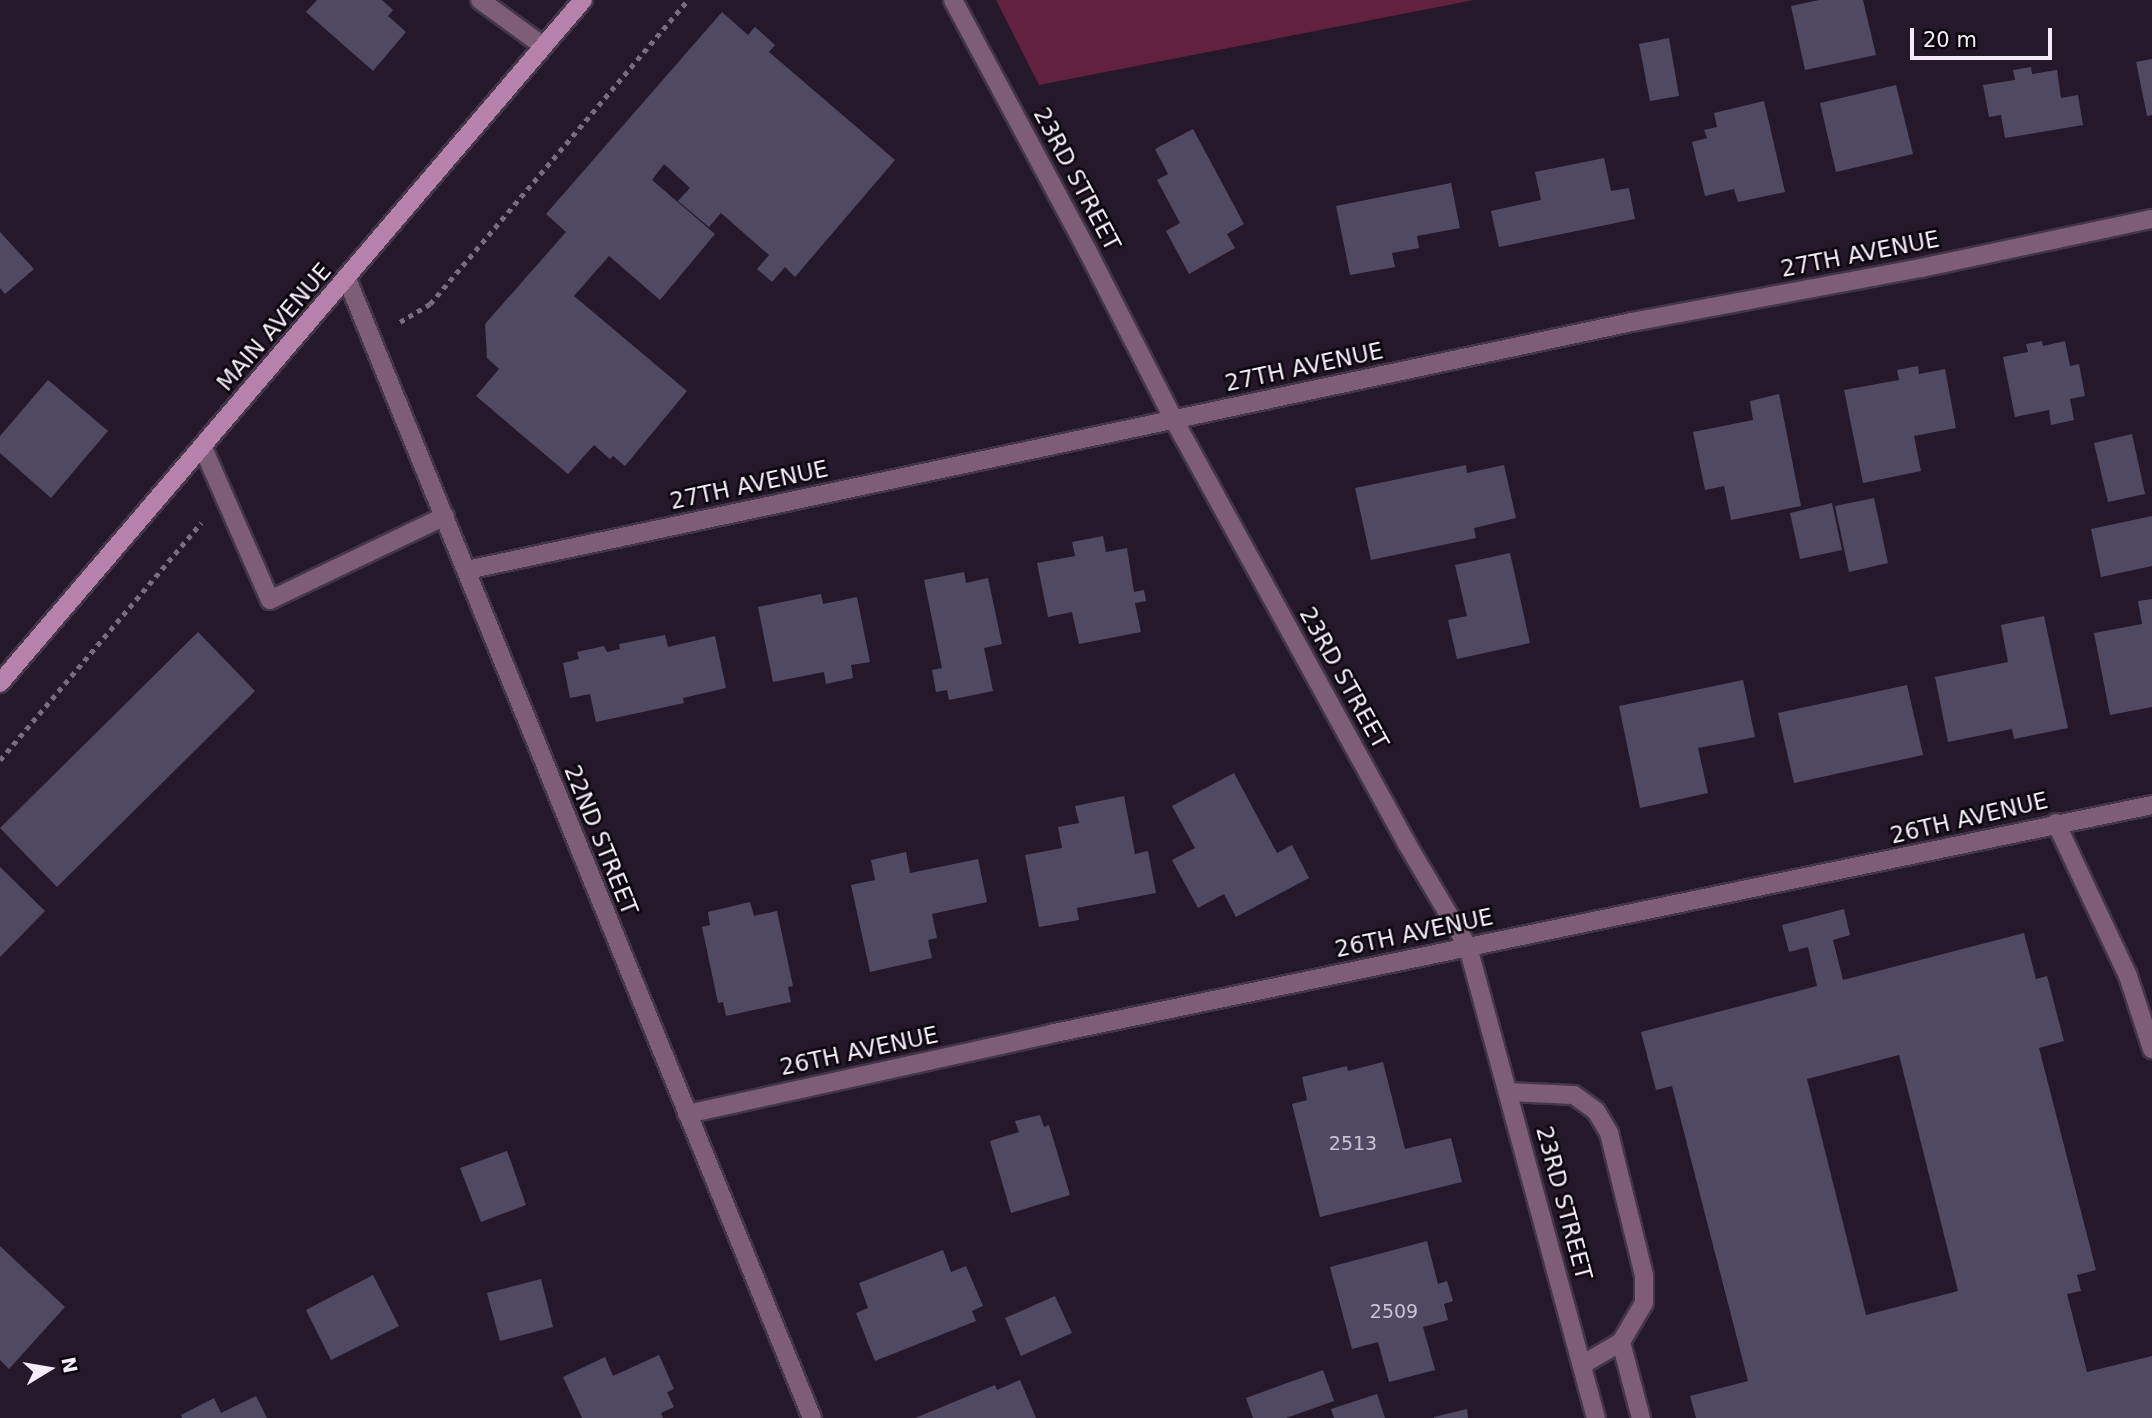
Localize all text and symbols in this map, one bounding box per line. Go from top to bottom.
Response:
scale bar [1914,14,2056,58]
text: 20 m [1923,28,1977,52]
street label: 23RD STREET [1028,103,1126,255]
street label: 27TH AVENUE [1778,225,1942,283]
street label: MAIN AVENUE [211,258,337,396]
street label: 27TH AVENUE [1222,337,1386,397]
street label: 27TH AVENUE [667,455,831,515]
street label: 23RD STREET [1294,602,1394,754]
street label: 22ND STREET [558,761,644,919]
street label: 26TH AVENUE [1887,786,2051,850]
street label: 26TH AVENUE [1332,903,1496,963]
street label: 26TH AVENUE [777,1021,941,1081]
street label: 23RD STREET [1530,1123,1598,1283]
house number: 2513 [1329,1133,1377,1155]
house number: 2509 [1370,1301,1418,1323]
north arrow [14,1334,84,1404]
text: N [57,1355,82,1375]

